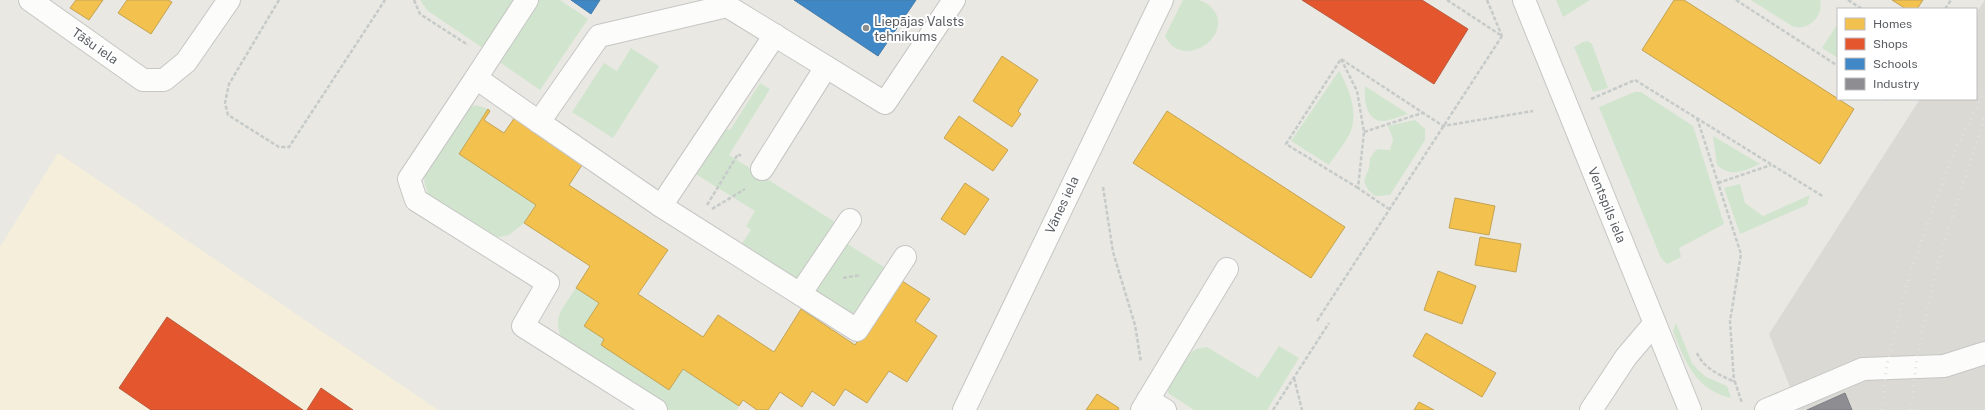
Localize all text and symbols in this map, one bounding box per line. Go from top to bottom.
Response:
legend [1837,8,1977,100]
place label: Liepājas Valsts tehnikums [874,14,964,44]
text: Homes [1873,17,1912,31]
marker: Liepājas Valsts tehnikums [861,23,871,33]
street label: Tāšu iela [69,25,121,67]
text: Shops [1873,37,1908,51]
text: Schools [1873,57,1918,71]
text: Industry [1873,77,1920,91]
street label: Ventspils iela [1585,165,1629,245]
street label: Vānes iela [1042,174,1082,236]

